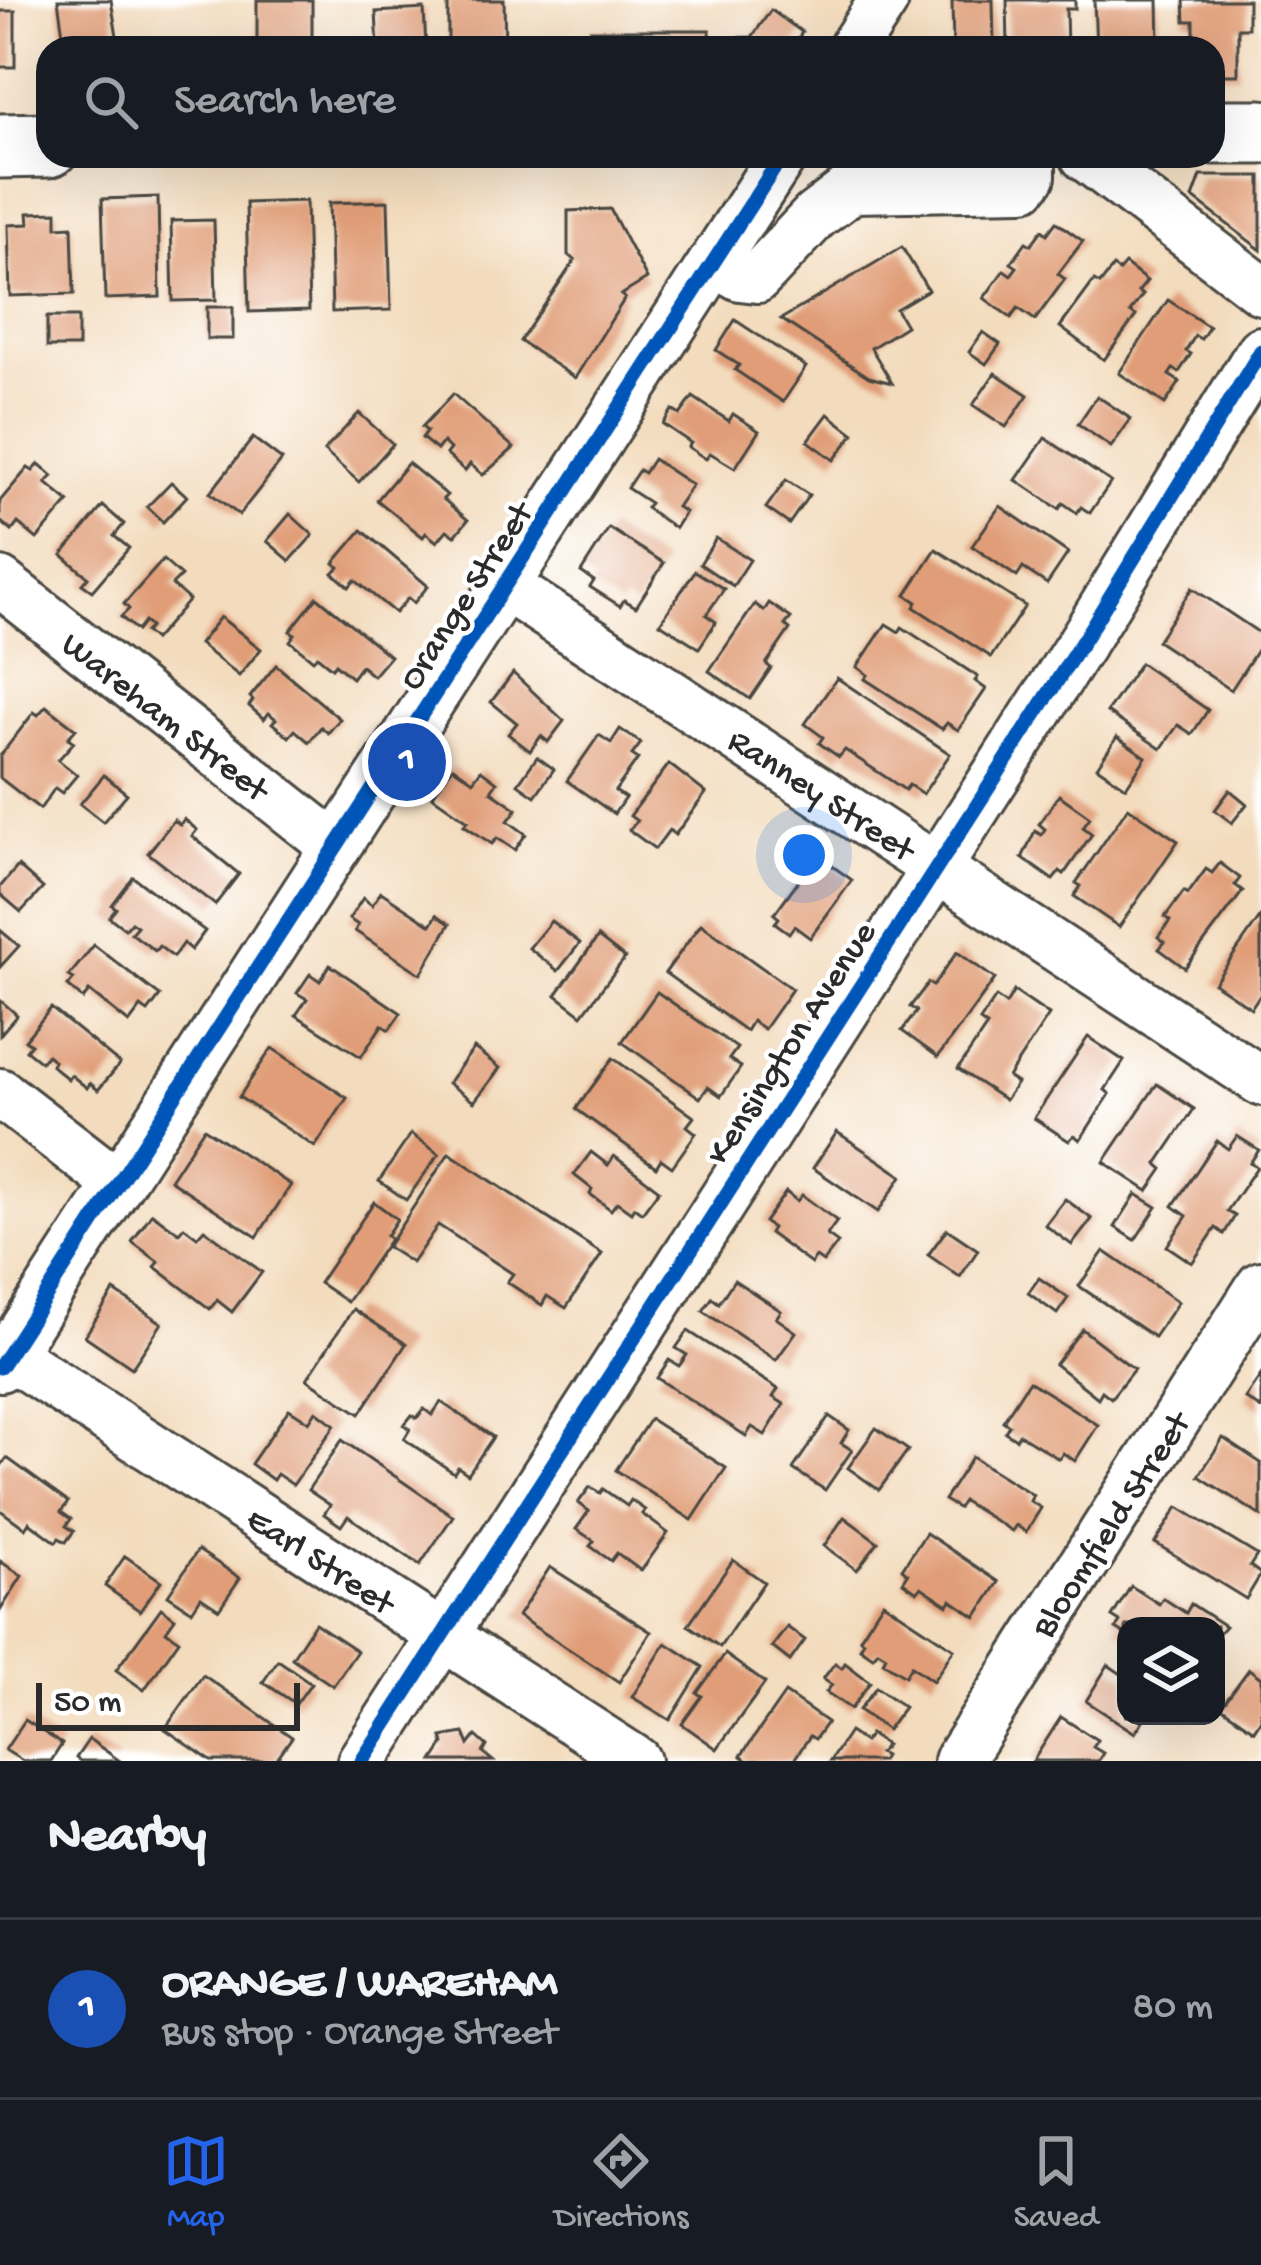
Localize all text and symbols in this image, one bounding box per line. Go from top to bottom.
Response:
search box [36,36,1225,168]
icon: search [78,69,144,135]
text: Search here [174,76,396,129]
street label: Orange Street [392,493,547,699]
street label: Wareham Street [51,625,278,815]
pin: 1 [368,717,446,807]
street label: Ranney Street [718,721,924,876]
your location [774,825,834,885]
street label: Kensington Avenue [699,914,888,1174]
street label: Bloomfield Street [1024,1403,1204,1648]
street label: Earl Street [236,1500,403,1629]
map controls [1117,1617,1225,1725]
button: layers [1117,1617,1225,1725]
scale bar [36,1677,300,1730]
text: 50 m [54,1685,121,1723]
text: Nearby [48,1809,206,1869]
text: ORANGE / WAREHAM [162,1959,557,2012]
text: 1 [79,1986,95,2032]
text: 80 m [1133,1986,1213,2032]
text: Bus stop · Orange Street [162,2012,557,2058]
tab: Map [163,2128,229,2238]
tab: Directions [554,2128,688,2238]
tab: Saved [1014,2128,1098,2238]

